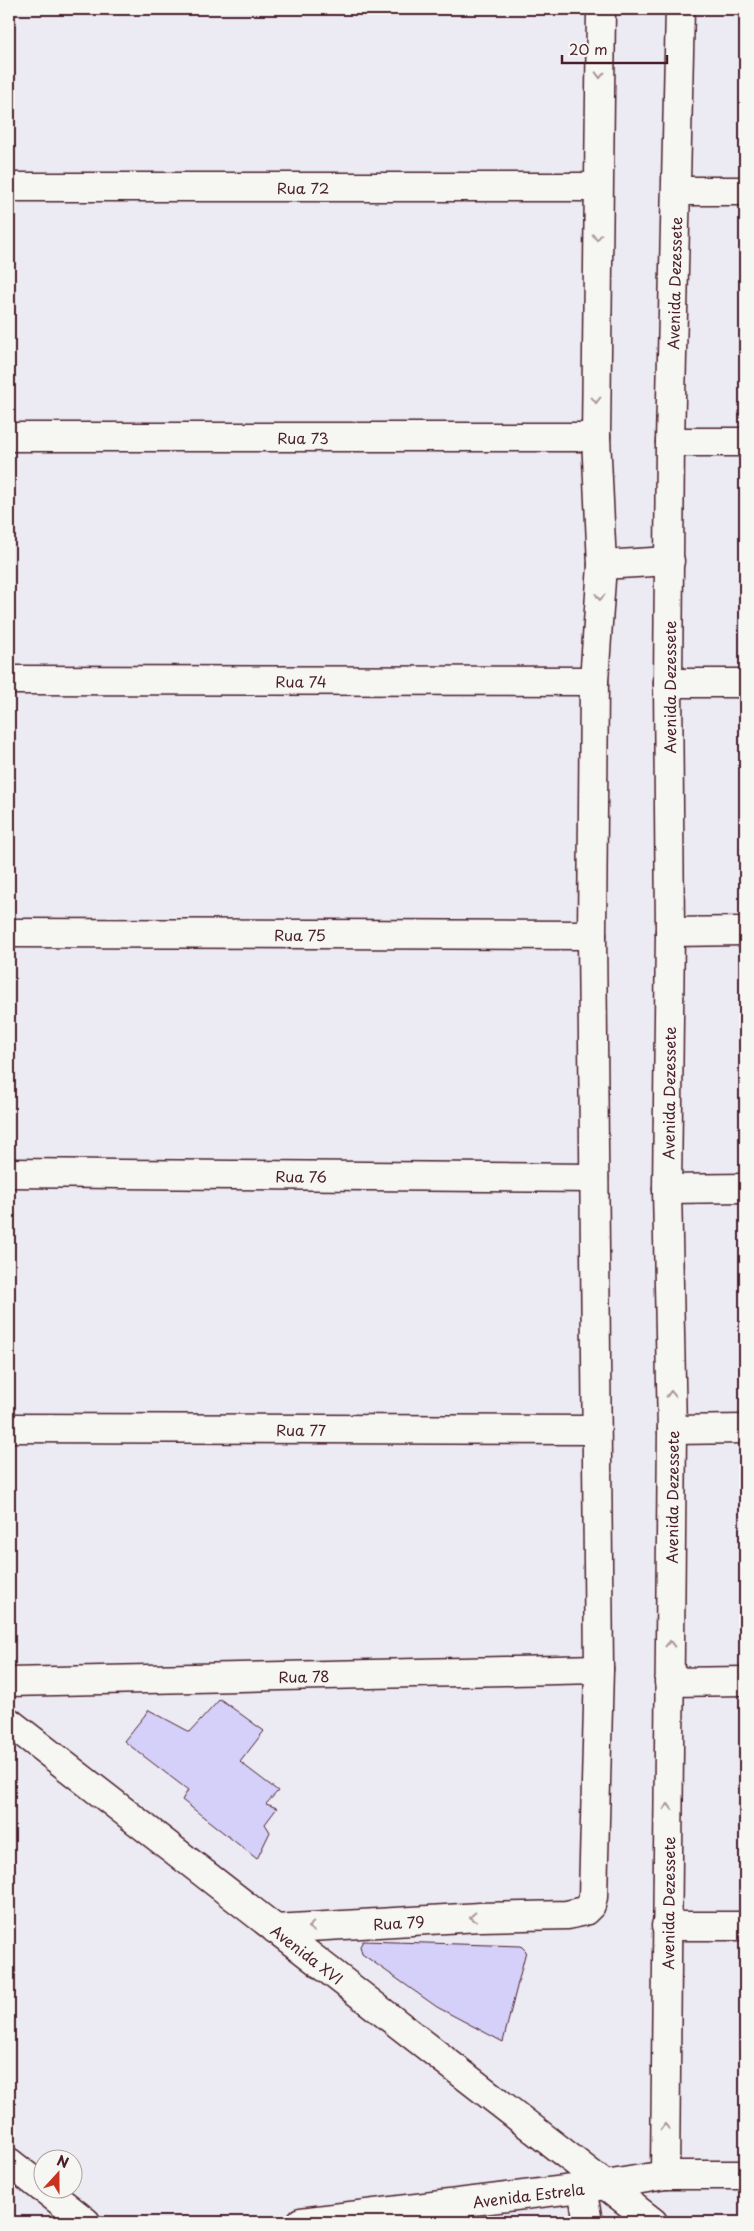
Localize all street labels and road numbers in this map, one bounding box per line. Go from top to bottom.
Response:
street label: Rua 72 [277,176,329,199]
street label: Avenida Dezessete [661,216,687,350]
street label: Rua 73 [277,426,329,449]
street label: Avenida Dezessete [658,621,681,753]
street label: Rua 74 [275,669,327,692]
street label: Rua 75 [274,922,326,946]
street label: Avenida Dezessete [656,1026,680,1160]
street label: Rua 76 [275,1164,327,1187]
street label: Rua 77 [276,1417,326,1441]
street label: Avenida Dezessete [659,1430,683,1564]
street label: Rua 78 [278,1663,330,1688]
street label: Avenida Dezessete [655,1836,680,1970]
street label: Rua 79 [372,1909,425,1935]
street label: Avenida XVI [266,1918,349,1989]
street label: Avenida Estrela [471,2176,586,2213]

